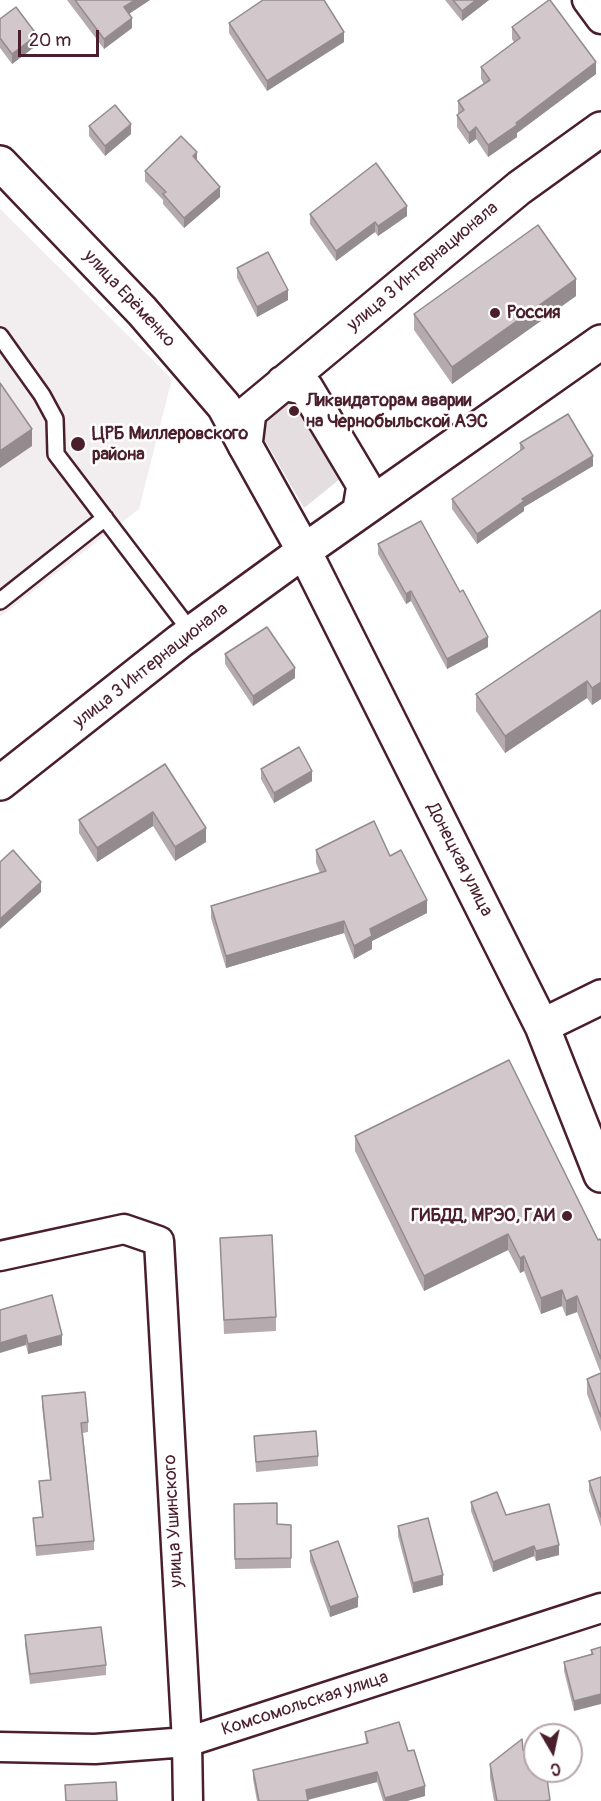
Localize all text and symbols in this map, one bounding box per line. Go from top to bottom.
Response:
scale bar [21,18,102,56]
text: 20 m [29,29,71,52]
street label: улица 3 Интернационала [343,198,503,336]
street label: улица Ерёменко [78,246,180,352]
place label: Россия [507,302,560,324]
marker: Россия [488,306,502,320]
place label: Ликвидаторам аварии на Чернобыльской АЭС [306,390,488,432]
marker: Ликвидаторам аварии на Чернобыльской АЭС [287,404,301,418]
place label: ЦРБ Миллеровского района [92,423,248,466]
marker: ЦРБ Миллеровского района [69,435,87,453]
street label: улица 3 Интернационала [69,599,233,733]
street label: Донецкая улица [421,800,497,920]
place label: ГИБДД, МРЭО, ГАИ [411,1205,555,1227]
marker: ГИБДД, МРЭО, ГАИ [560,1209,574,1223]
street label: улица Ушинского [160,1454,188,1588]
street label: Комсомольская улица [219,1667,391,1741]
north arrow [523,1723,583,1783]
text: С [549,1758,562,1779]

